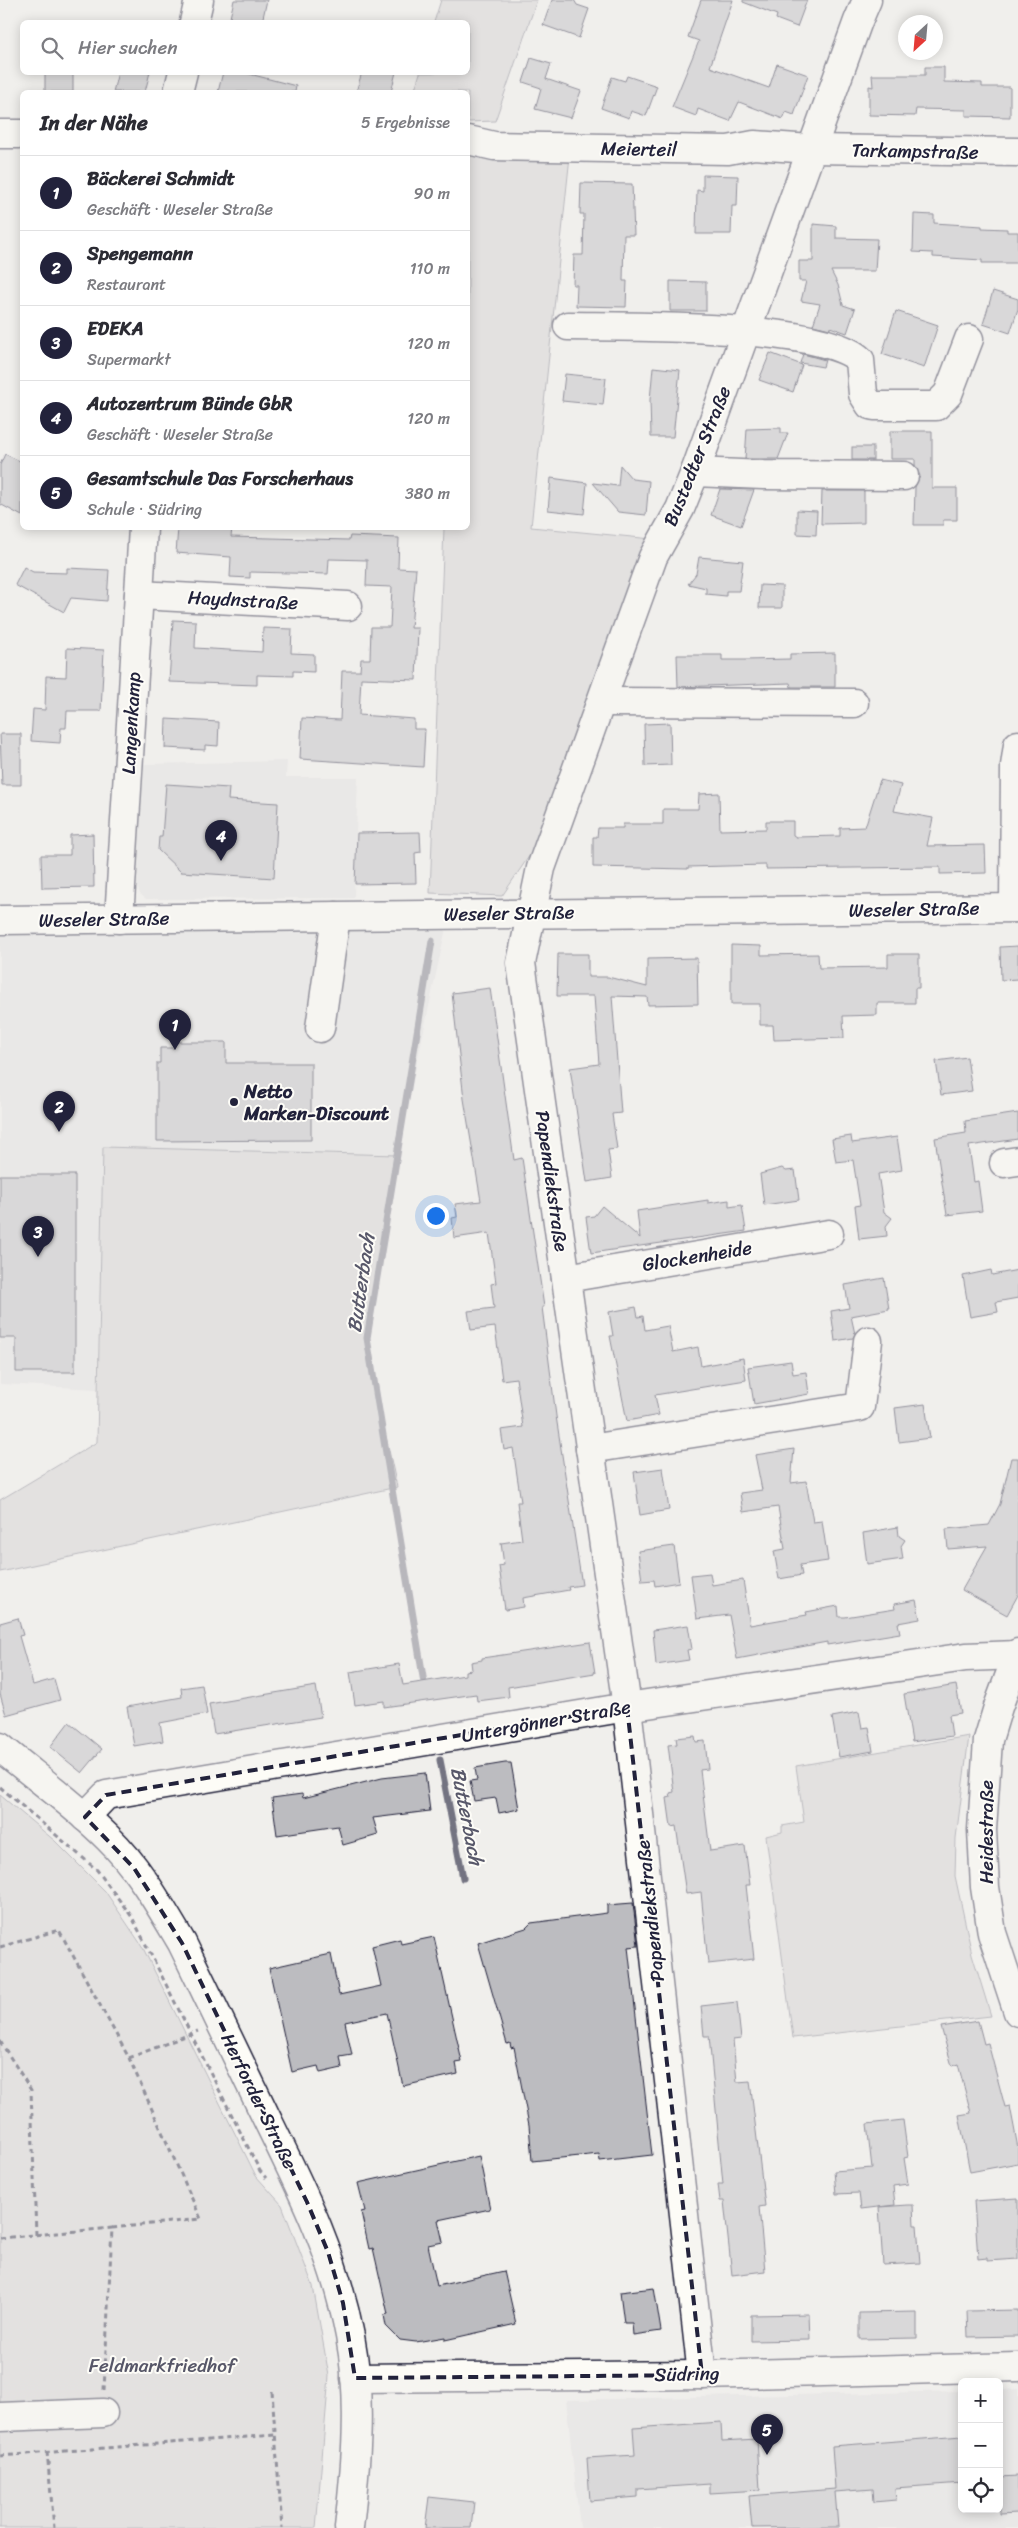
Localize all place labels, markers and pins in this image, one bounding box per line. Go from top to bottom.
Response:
pin: 4 [205,820,237,861]
pin: 1 [159,1009,191,1050]
place label: Netto Marken-Discount [243,1075,390,1130]
pin: 2 [43,1091,75,1132]
marker: Netto Marken-Discount [228,1096,240,1108]
pin: 3 [22,1216,54,1257]
pin: 5 [751,2414,783,2455]

